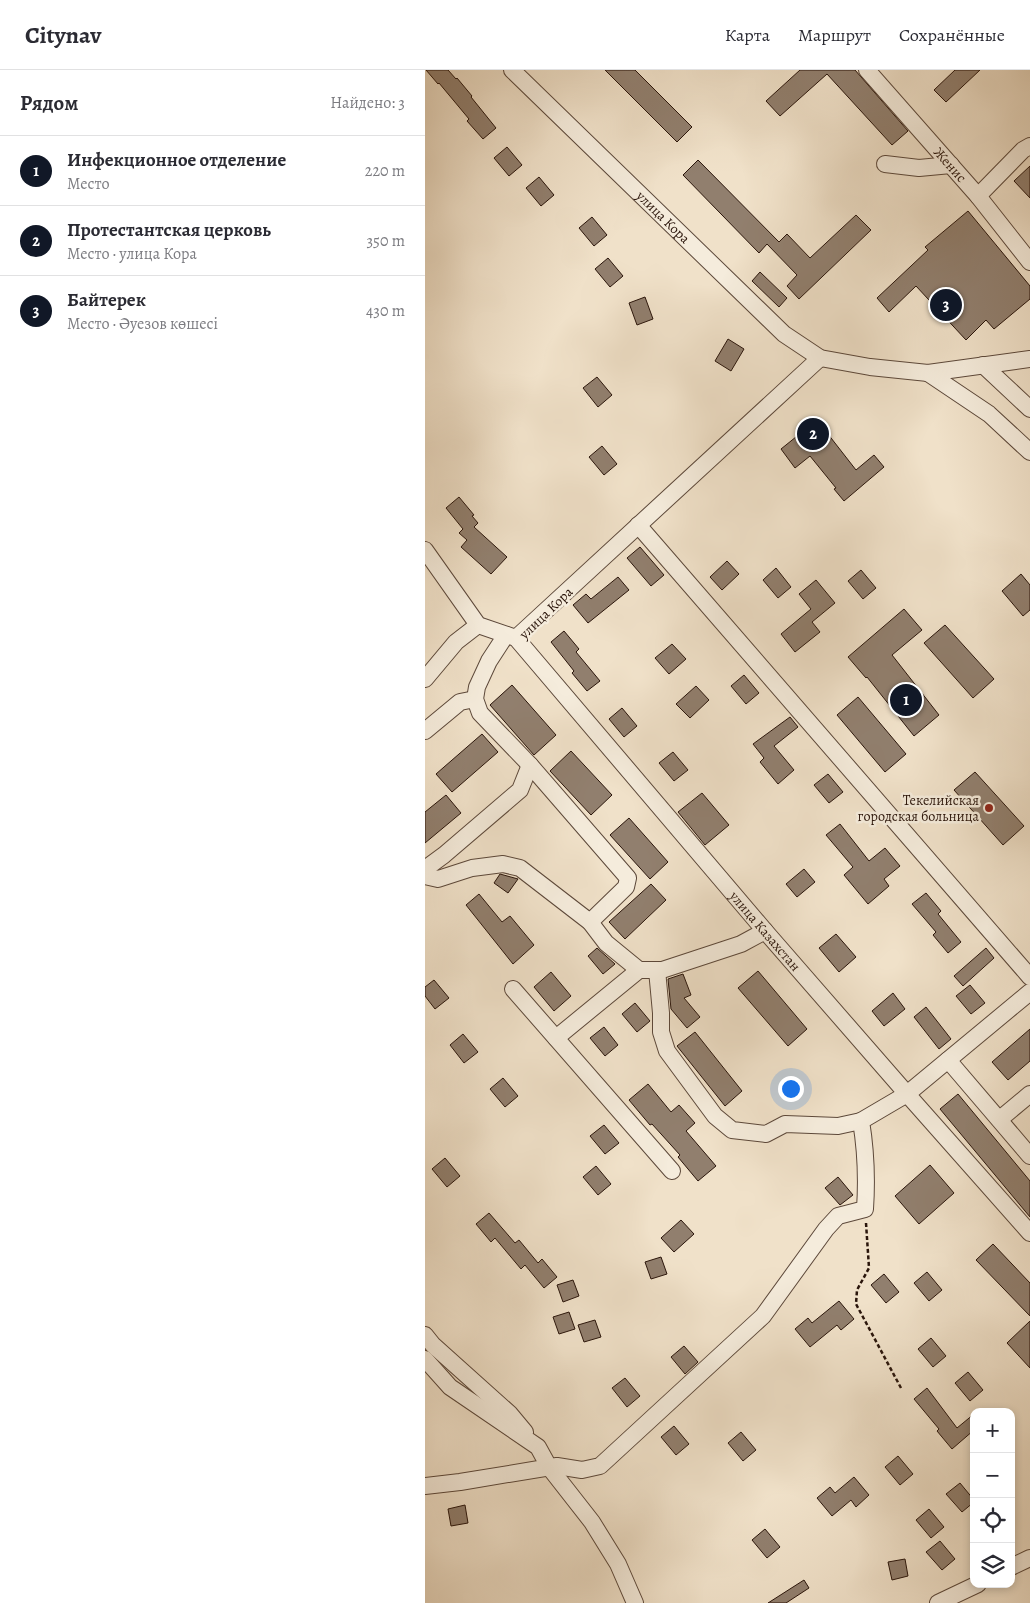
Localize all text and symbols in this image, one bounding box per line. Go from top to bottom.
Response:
text: Citynav [25,19,101,51]
text: Карта [725,23,770,47]
text: Маршрут [798,23,871,47]
text: Сохранённые [899,23,1005,47]
text: Рядом [20,89,78,117]
text: Найдено: 3 [330,92,405,114]
street label: Женис [930,143,971,186]
text: Инфекционное отделение [67,147,286,173]
text: 1 [33,160,39,182]
text: 220 m [365,160,405,182]
text: Место [67,173,110,195]
street label: улица Кора [632,186,695,248]
text: Протестантская церковь [67,217,271,243]
text: 2 [32,230,40,252]
text: 350 m [366,230,405,252]
text: Место · улица Кора [67,243,197,265]
pin: 3 [930,286,962,324]
text: Байтерек [67,287,146,313]
text: 3 [33,300,39,322]
text: 430 m [366,300,405,322]
text: Место · Әуезов көшесі [67,313,218,335]
pin: 2 [797,415,829,453]
street label: улица Кора [514,582,577,644]
pin: 1 [890,681,922,719]
place label: Текелийская городская больница [858,791,980,826]
marker: Текелийская городская больница [983,802,995,814]
street label: улица Казахстан [725,886,805,975]
your location [778,1076,804,1102]
map controls [970,1408,1015,1588]
button: + [970,1408,1015,1453]
button: − [970,1453,1015,1498]
button: locate [970,1498,1015,1543]
button: layers [970,1543,1015,1588]

